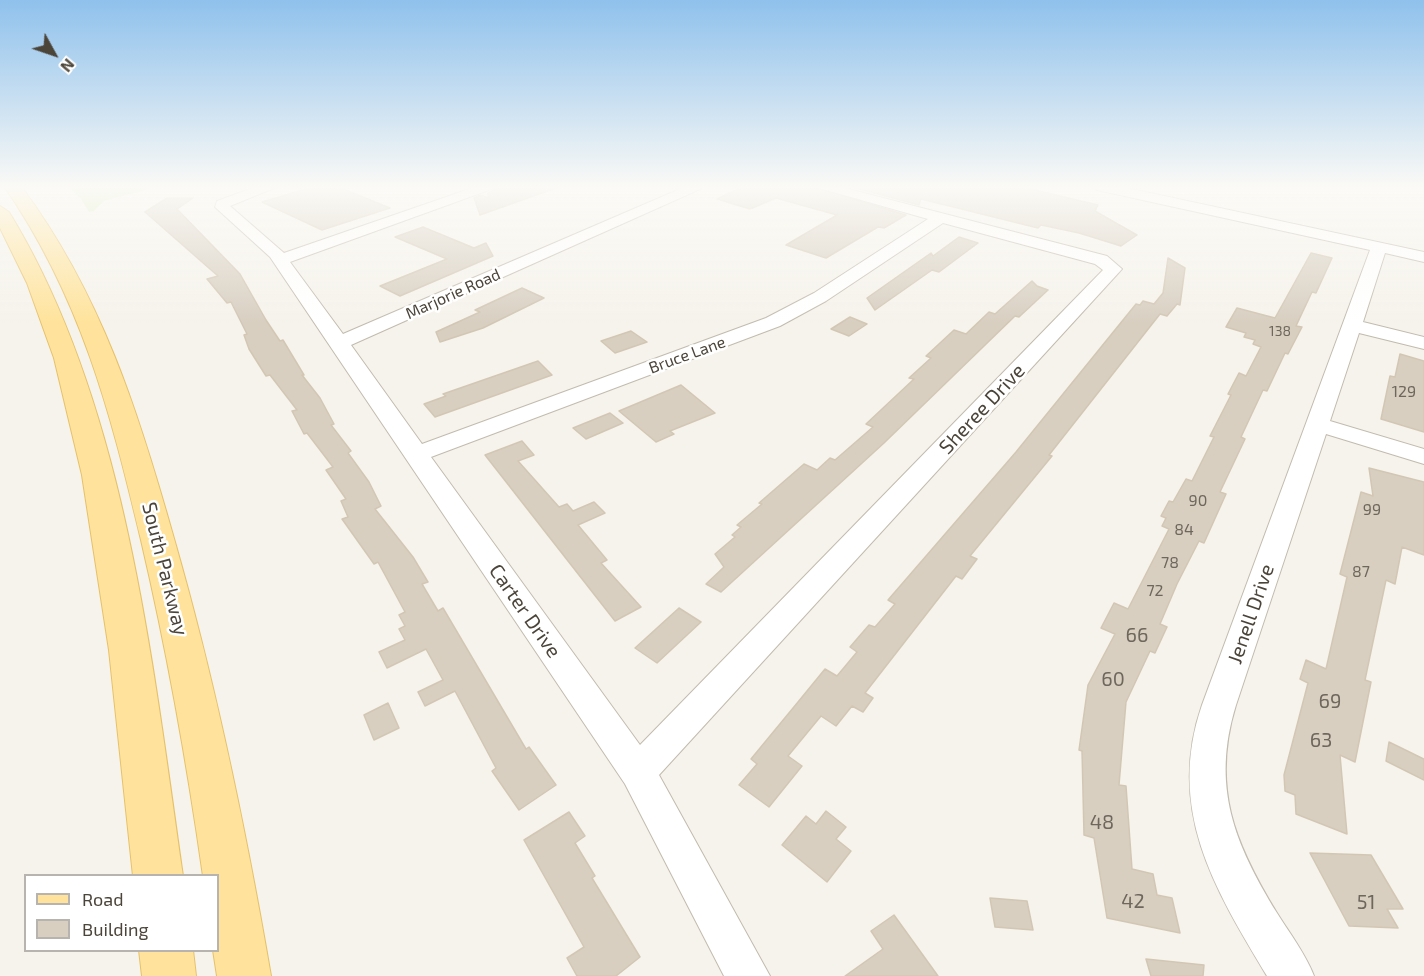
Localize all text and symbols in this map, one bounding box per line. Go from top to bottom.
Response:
north arrow [24,24,84,84]
text: N [57,55,79,76]
street label: Marjorie Road [403,265,503,323]
house number: 138 [1269,323,1291,339]
street label: Bruce Lane [646,332,728,378]
street label: Sheree Drive [934,359,1030,459]
house number: 129 [1392,382,1416,402]
house number: 90 [1189,491,1207,511]
street label: South Parkway [137,500,193,638]
house number: 99 [1363,500,1381,520]
house number: 84 [1174,520,1194,540]
house number: 78 [1161,553,1179,573]
street label: Carter Drive [484,560,566,662]
street label: Jenell Drive [1223,561,1279,667]
house number: 87 [1352,562,1370,582]
house number: 72 [1146,581,1164,601]
house number: 66 [1126,623,1148,647]
house number: 60 [1101,667,1125,691]
house number: 69 [1319,689,1341,713]
house number: 63 [1310,728,1332,752]
house number: 48 [1090,810,1114,834]
legend [24,874,219,952]
text: Road [82,888,123,910]
house number: 42 [1121,889,1145,913]
house number: 51 [1357,890,1375,914]
text: Building [82,918,149,940]

